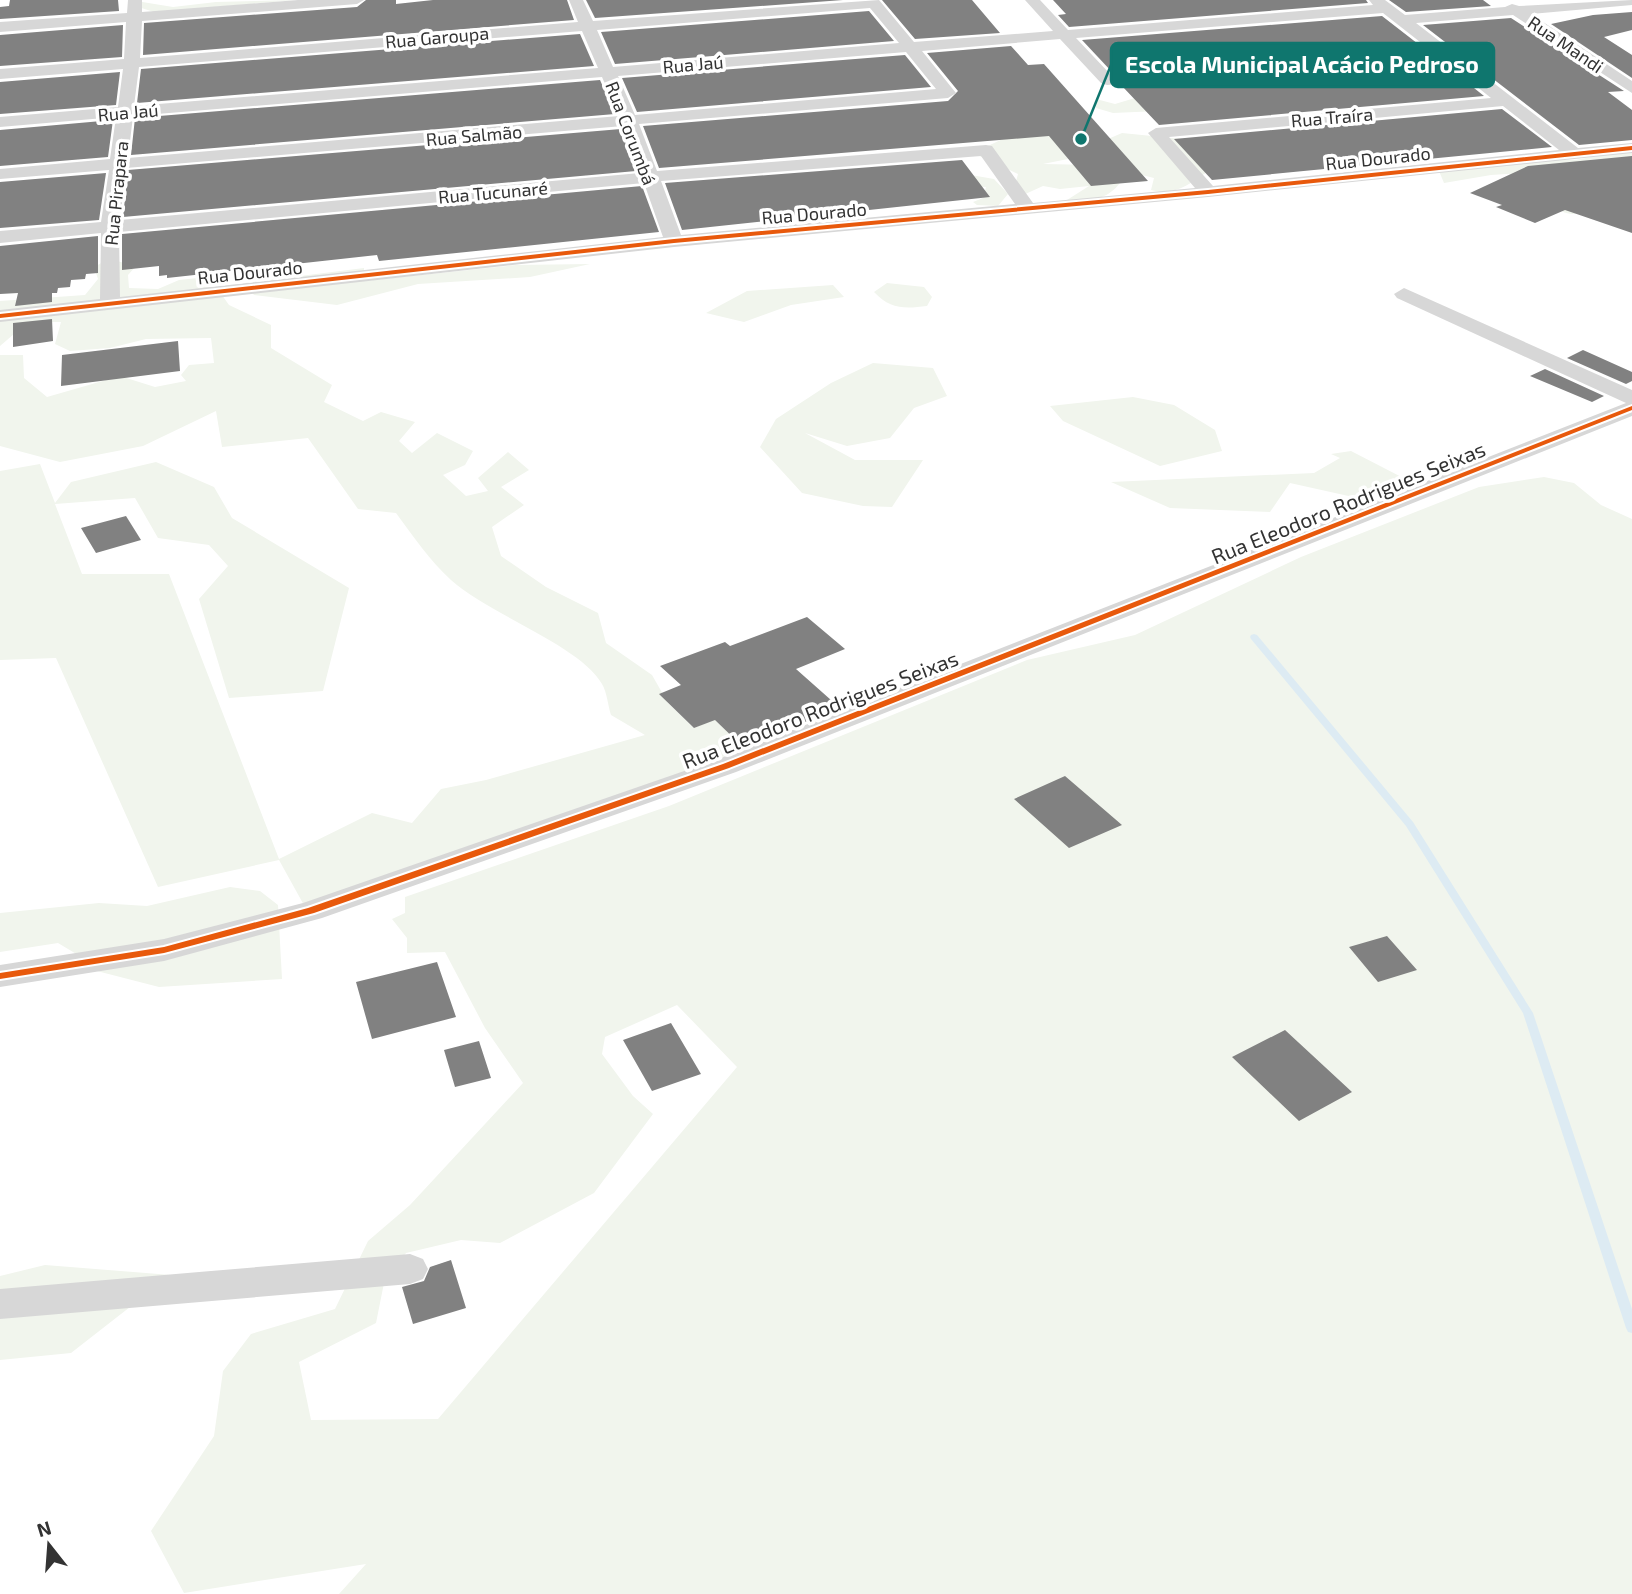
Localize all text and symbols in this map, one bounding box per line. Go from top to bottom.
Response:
street label: Rua Mandi [1524,11,1608,77]
street label: Rua Garoupa [384,21,490,53]
callout: Escola Municipal Acácio Pedroso [1111,43,1494,87]
street label: Rua Jaú [662,50,724,78]
text: Escola Municipal Acácio Pedroso [1125,50,1479,78]
street label: Rua Corumbá [601,78,661,188]
street label: Rua Jaú [97,98,159,126]
street label: Rua Traíra [1290,102,1374,132]
street label: Rua Salmão [425,120,523,150]
street label: Rua Pirapara [100,140,132,246]
street label: Rua Dourado [1324,142,1432,174]
street label: Rua Tucunaré [437,176,549,208]
street label: Rua Dourado [761,197,867,229]
street label: Rua Dourado [196,256,304,288]
street label: Rua Eleodoro Rodrigues Seixas [1207,435,1489,569]
street label: Rua Eleodoro Rodrigues Seixas [679,645,961,773]
north arrow [14,1510,84,1580]
text: N [34,1515,54,1541]

